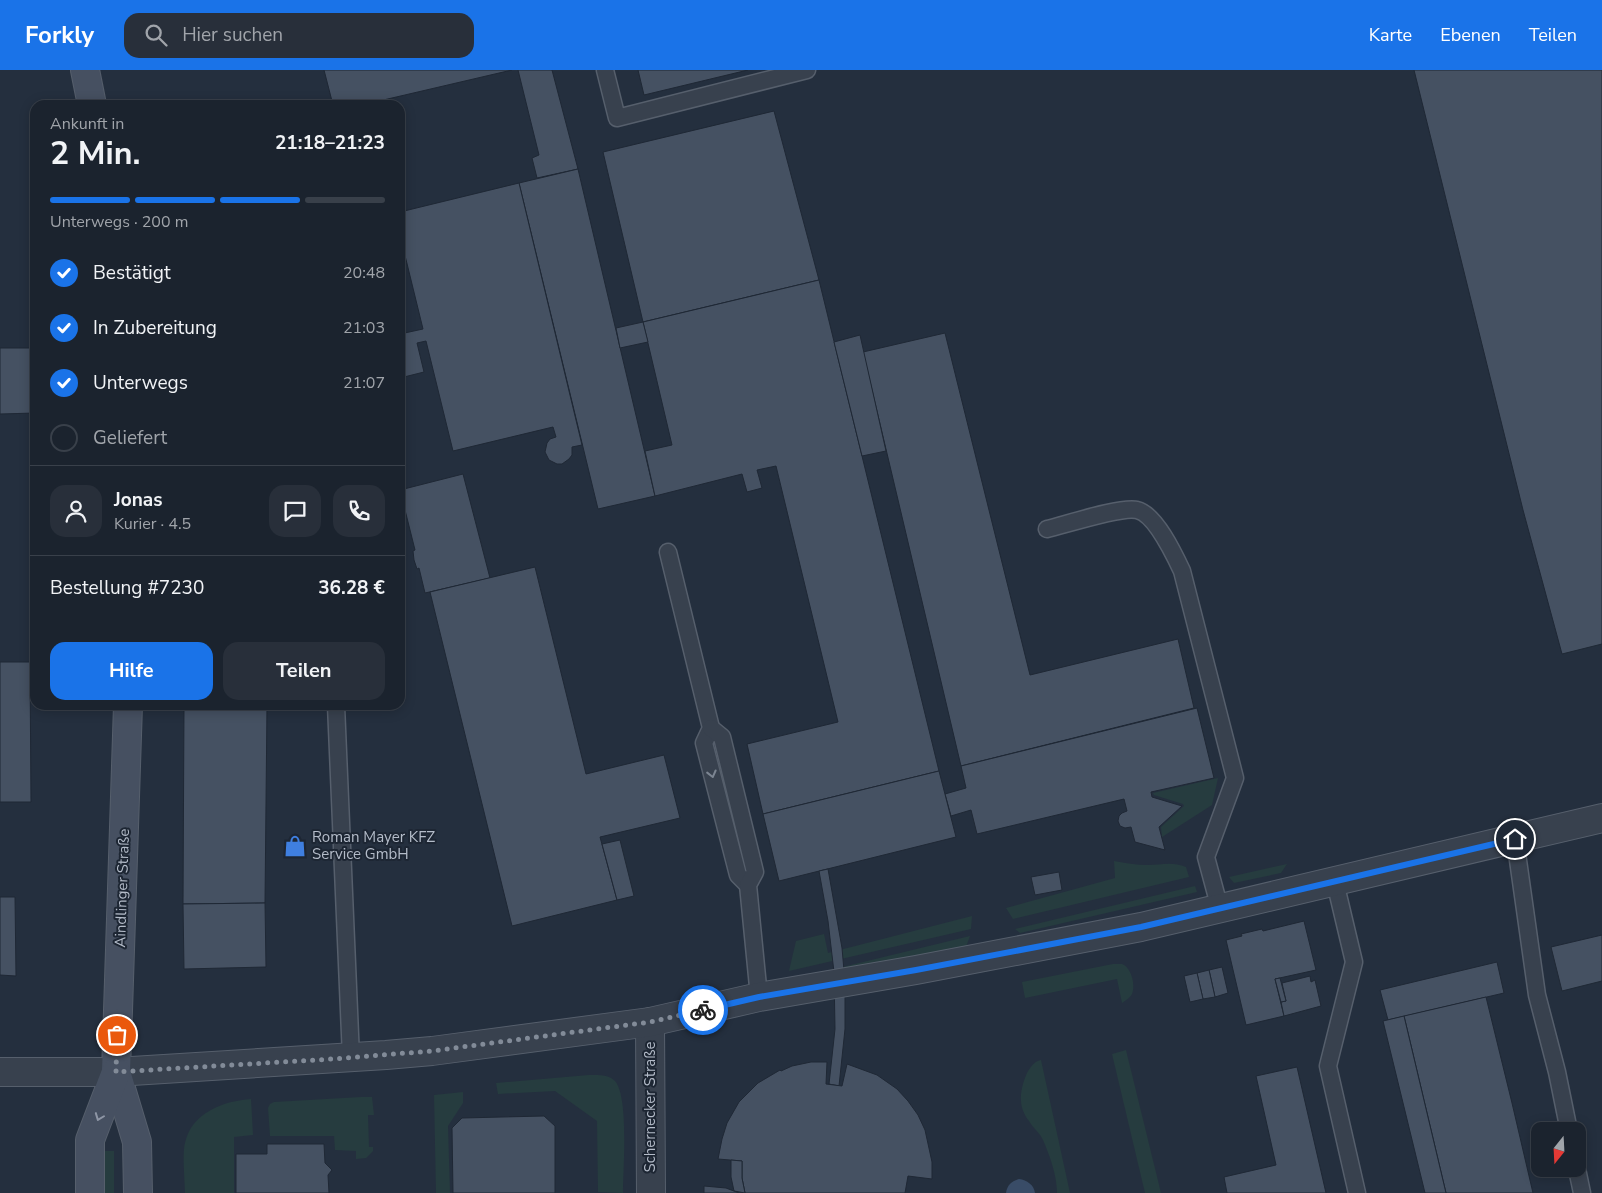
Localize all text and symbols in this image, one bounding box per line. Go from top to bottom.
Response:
search box [124,13,474,58]
text: Forkly [25,19,94,51]
icon: search [142,21,170,49]
text: Hier suchen [182,22,283,48]
text: Karte [1369,23,1412,47]
text: Ebenen [1440,23,1501,47]
text: Teilen [1529,23,1577,47]
text: Ankunft in [50,113,124,135]
text: 21:18–21:23 [275,130,385,156]
text: 2 Min. [50,132,140,175]
text: Unterwegs · 200 m [50,211,188,233]
icon: check [50,259,78,287]
text: Bestätigt [93,260,171,286]
text: 20:48 [343,262,385,284]
icon: check [50,314,78,342]
text: In Zubereitung [93,315,217,341]
text: 21:03 [343,317,385,339]
icon: check [50,369,78,397]
text: Unterwegs [93,370,188,396]
text: 21:07 [343,372,385,394]
text: Geliefert [93,425,167,451]
button: person [50,485,102,537]
button: chat [269,485,321,537]
button: phone [333,485,385,537]
text: Jonas [114,487,162,513]
text: Kurier · 4.5 [114,513,191,535]
text: Bestellung #7230 [50,575,204,601]
text: 36.28 € [318,575,385,601]
button: Hilfe [50,642,213,700]
button: Teilen [223,642,385,700]
one-way arrow [706,770,717,779]
pin [1494,818,1536,860]
icon: home [1501,825,1529,853]
place label: Roman Mayer KFZ Service GmbH [312,827,435,864]
street label: Aindlinger Straße [110,828,134,948]
shop icon: Roman Mayer KFZ Service GmbH [282,833,308,859]
courier [678,985,728,1035]
icon: bike [689,996,717,1024]
pin [96,1014,138,1056]
icon: bag [103,1021,131,1049]
street label: Schernecker Straße [640,1042,660,1172]
one-way arrow [95,1112,105,1121]
north arrow [1531,1122,1586,1178]
map controls [1531,1122,1586,1177]

